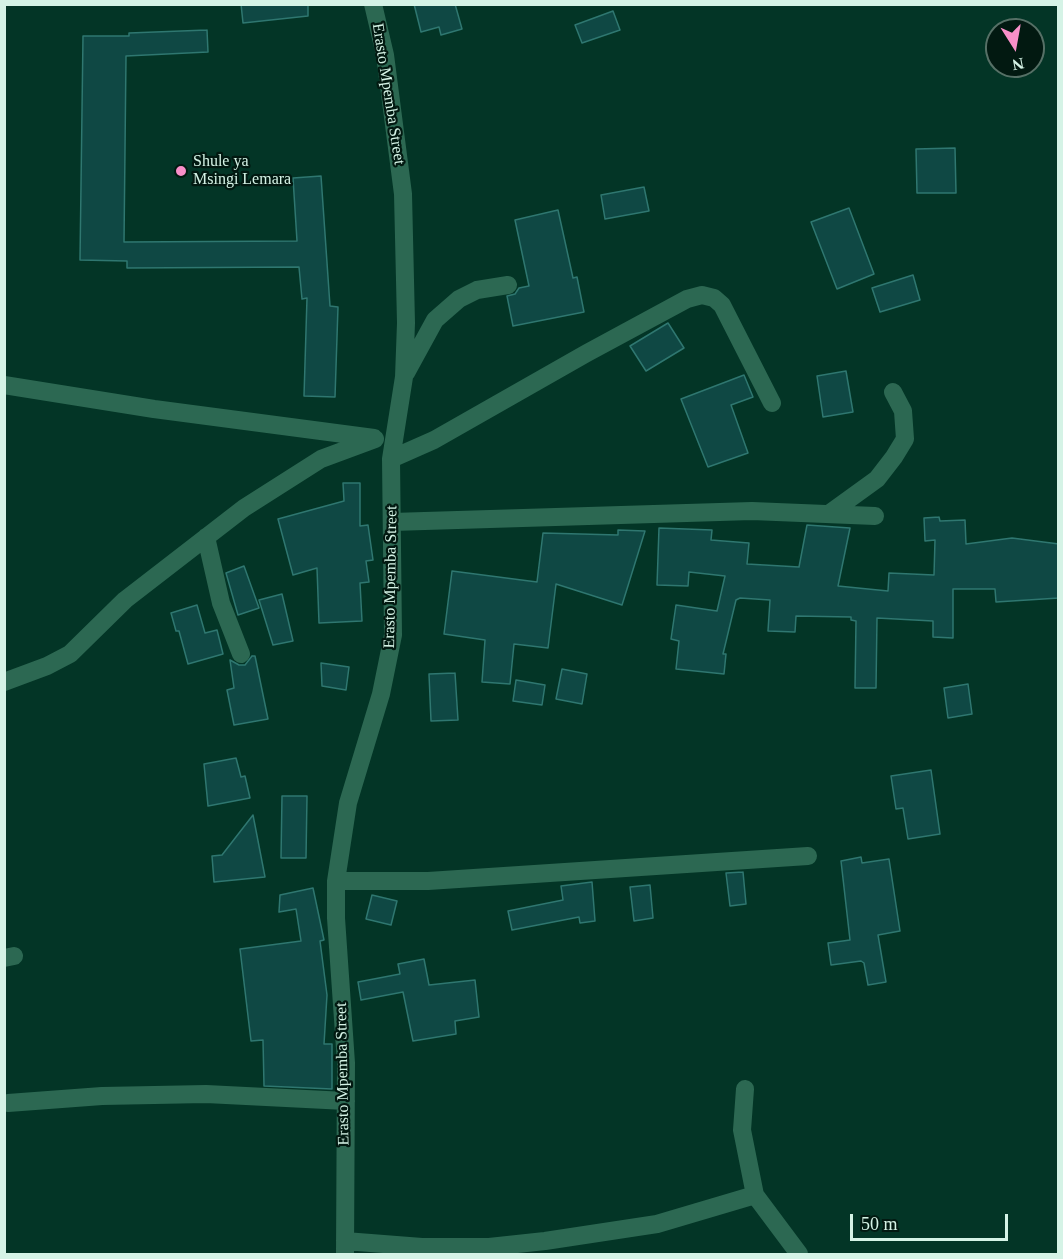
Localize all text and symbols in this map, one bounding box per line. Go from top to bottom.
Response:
north arrow [985,18,1045,78]
street label: Erasto Mpemba Street [367,22,409,166]
text: N [1011,55,1025,74]
place label: Shule ya Msingi Lemara [193,152,291,190]
marker: Shule ya Msingi Lemara [174,164,188,178]
street label: Erasto Mpemba Street [380,505,402,649]
street label: Erasto Mpemba Street [332,1002,354,1146]
scale bar [853,1202,1010,1240]
text: 50 m [861,1214,898,1234]

